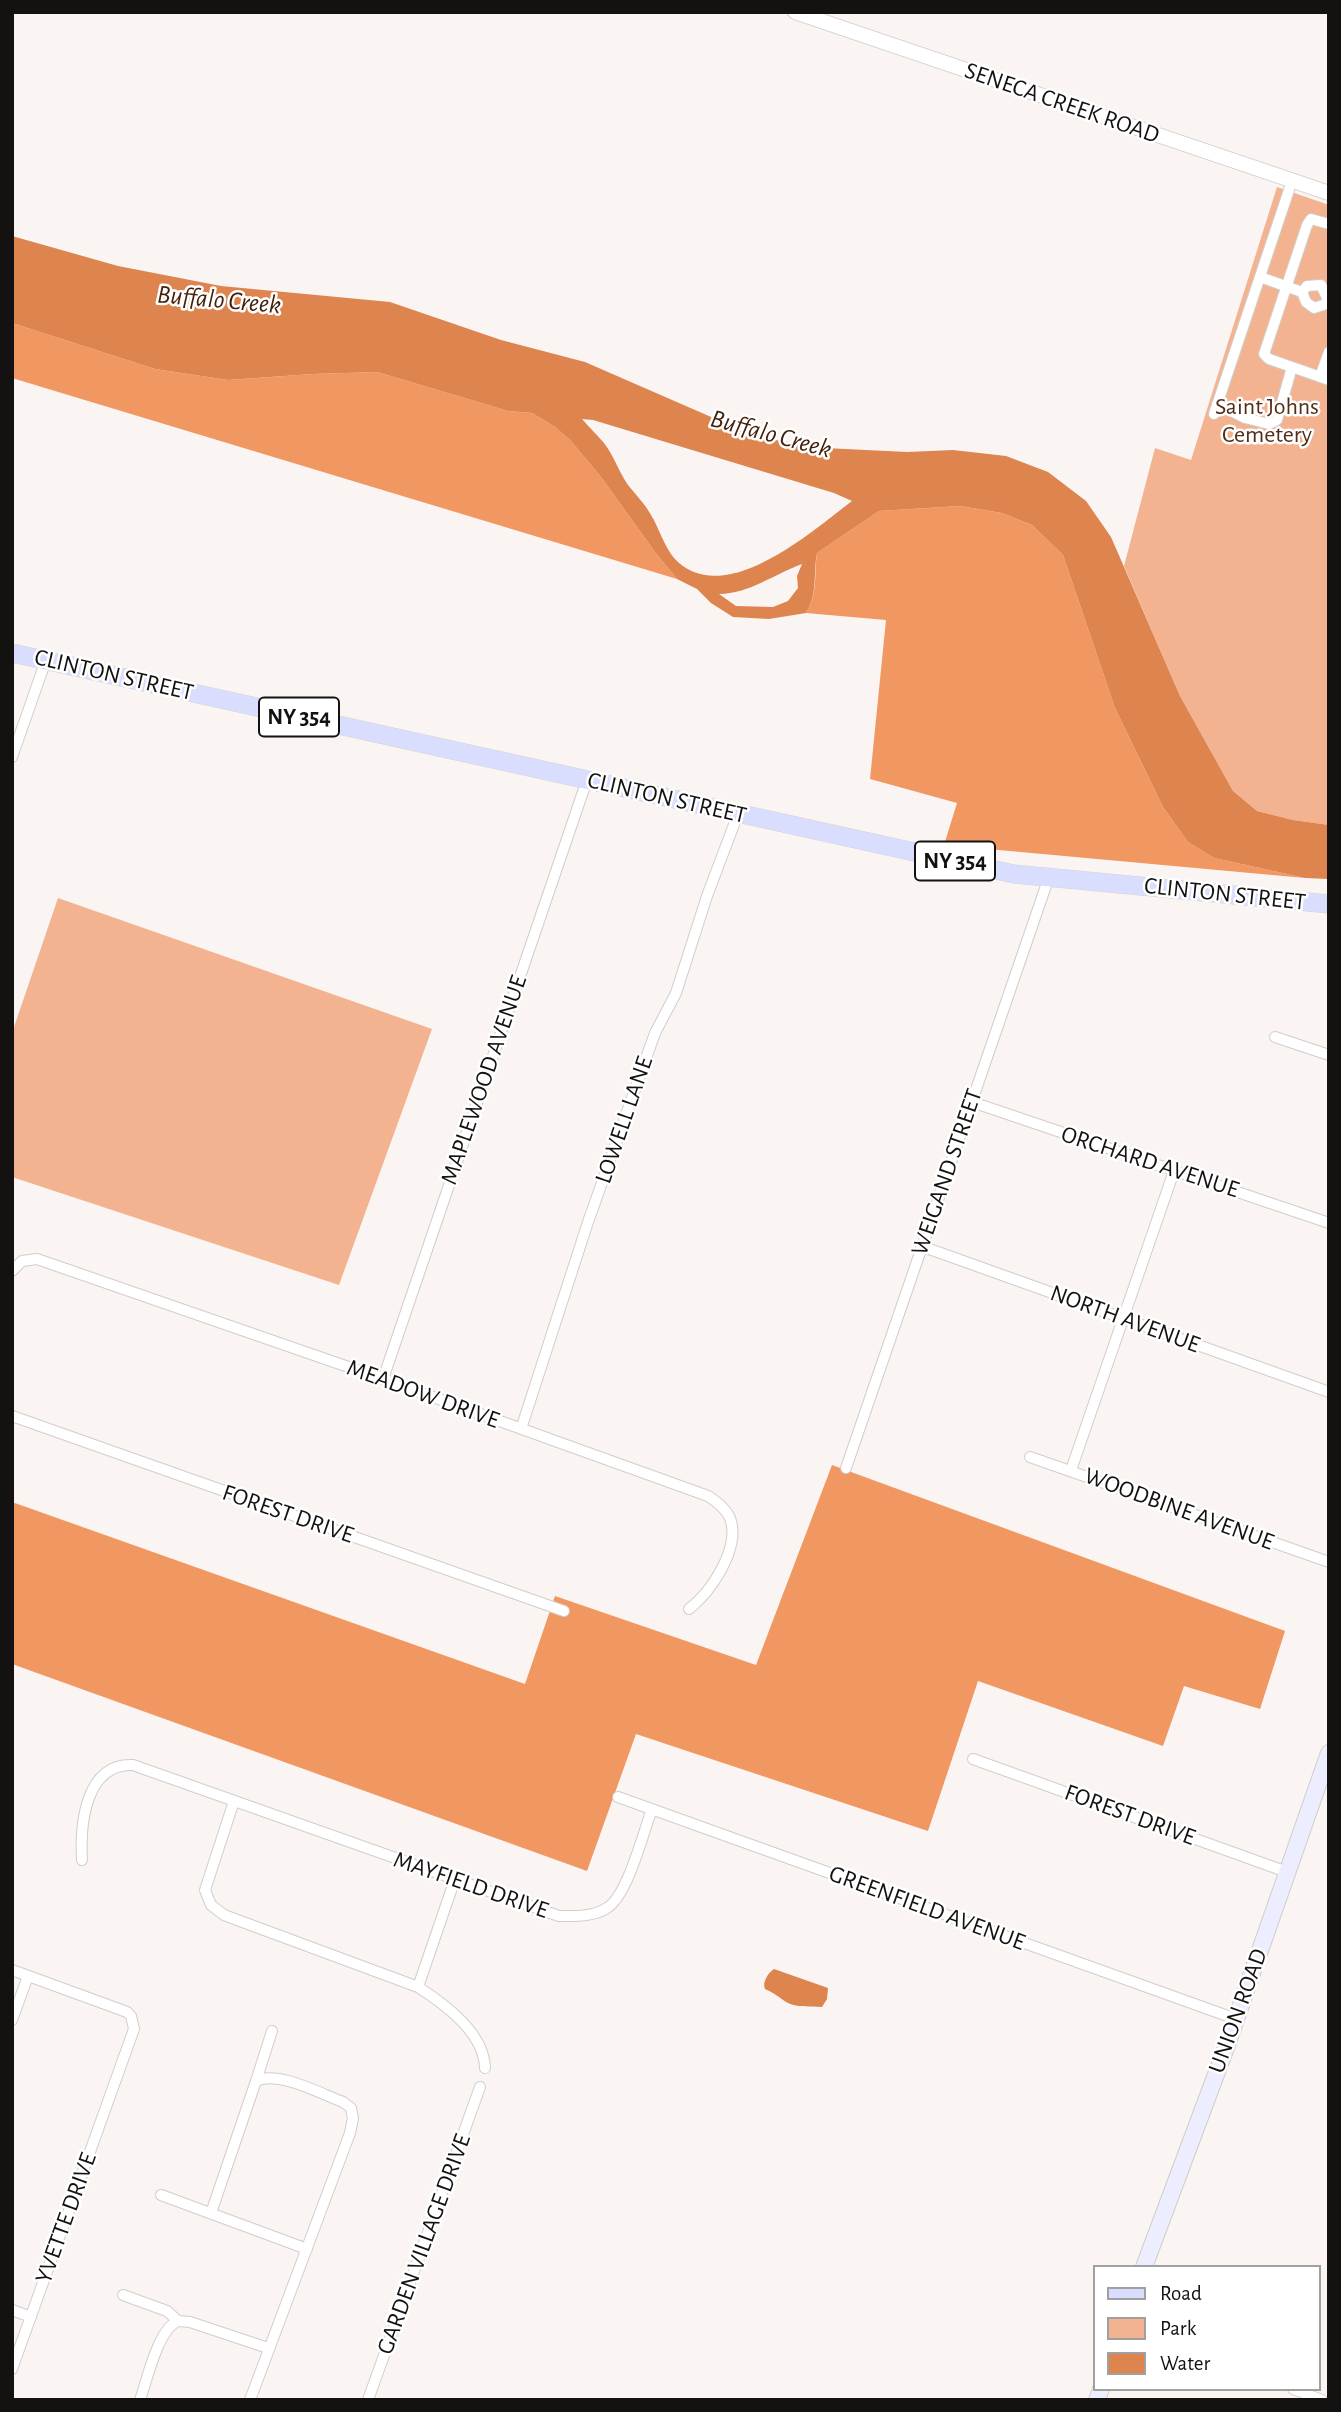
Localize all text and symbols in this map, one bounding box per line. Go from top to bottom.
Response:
street label: SENECA CREEK ROAD [961,56,1163,150]
water label: Buffalo Creek [156,279,282,321]
park label: Saint Johns Cemetery [1215,393,1319,449]
water label: Buffalo Creek [707,403,835,465]
street label: CLINTON STREET [32,643,196,707]
road number: NY 354 [259,698,339,736]
street label: CLINTON STREET [585,766,749,830]
road number: NY 354 [915,842,995,880]
street label: CLINTON STREET [1143,871,1307,917]
street label: MAPLEWOOD AVENUE [435,972,533,1188]
street label: LOWELL LANE [589,1053,659,1187]
street label: WEIGAND STREET [905,1085,989,1259]
street label: ORCHARD AVENUE [1057,1120,1243,1204]
street label: NORTH AVENUE [1046,1279,1204,1359]
street label: MEADOW DRIVE [343,1353,503,1435]
street label: WOODBINE AVENUE [1080,1461,1278,1557]
street label: FOREST DRIVE [218,1478,358,1550]
street label: FOREST DRIVE [1061,1778,1199,1852]
street label: MAYFIELD DRIVE [390,1845,552,1925]
street label: GREENFIELD AVENUE [825,1859,1029,1957]
street label: UNION ROAD [1202,1945,1274,2077]
street label: GARDEN VILLAGE DRIVE [371,2130,477,2358]
street label: YVETTE DRIVE [29,2149,103,2287]
legend [1092,2265,1320,2391]
text: Road [1160,2283,1202,2304]
text: Park [1160,2318,1196,2339]
text: Water [1160,2353,1210,2374]

